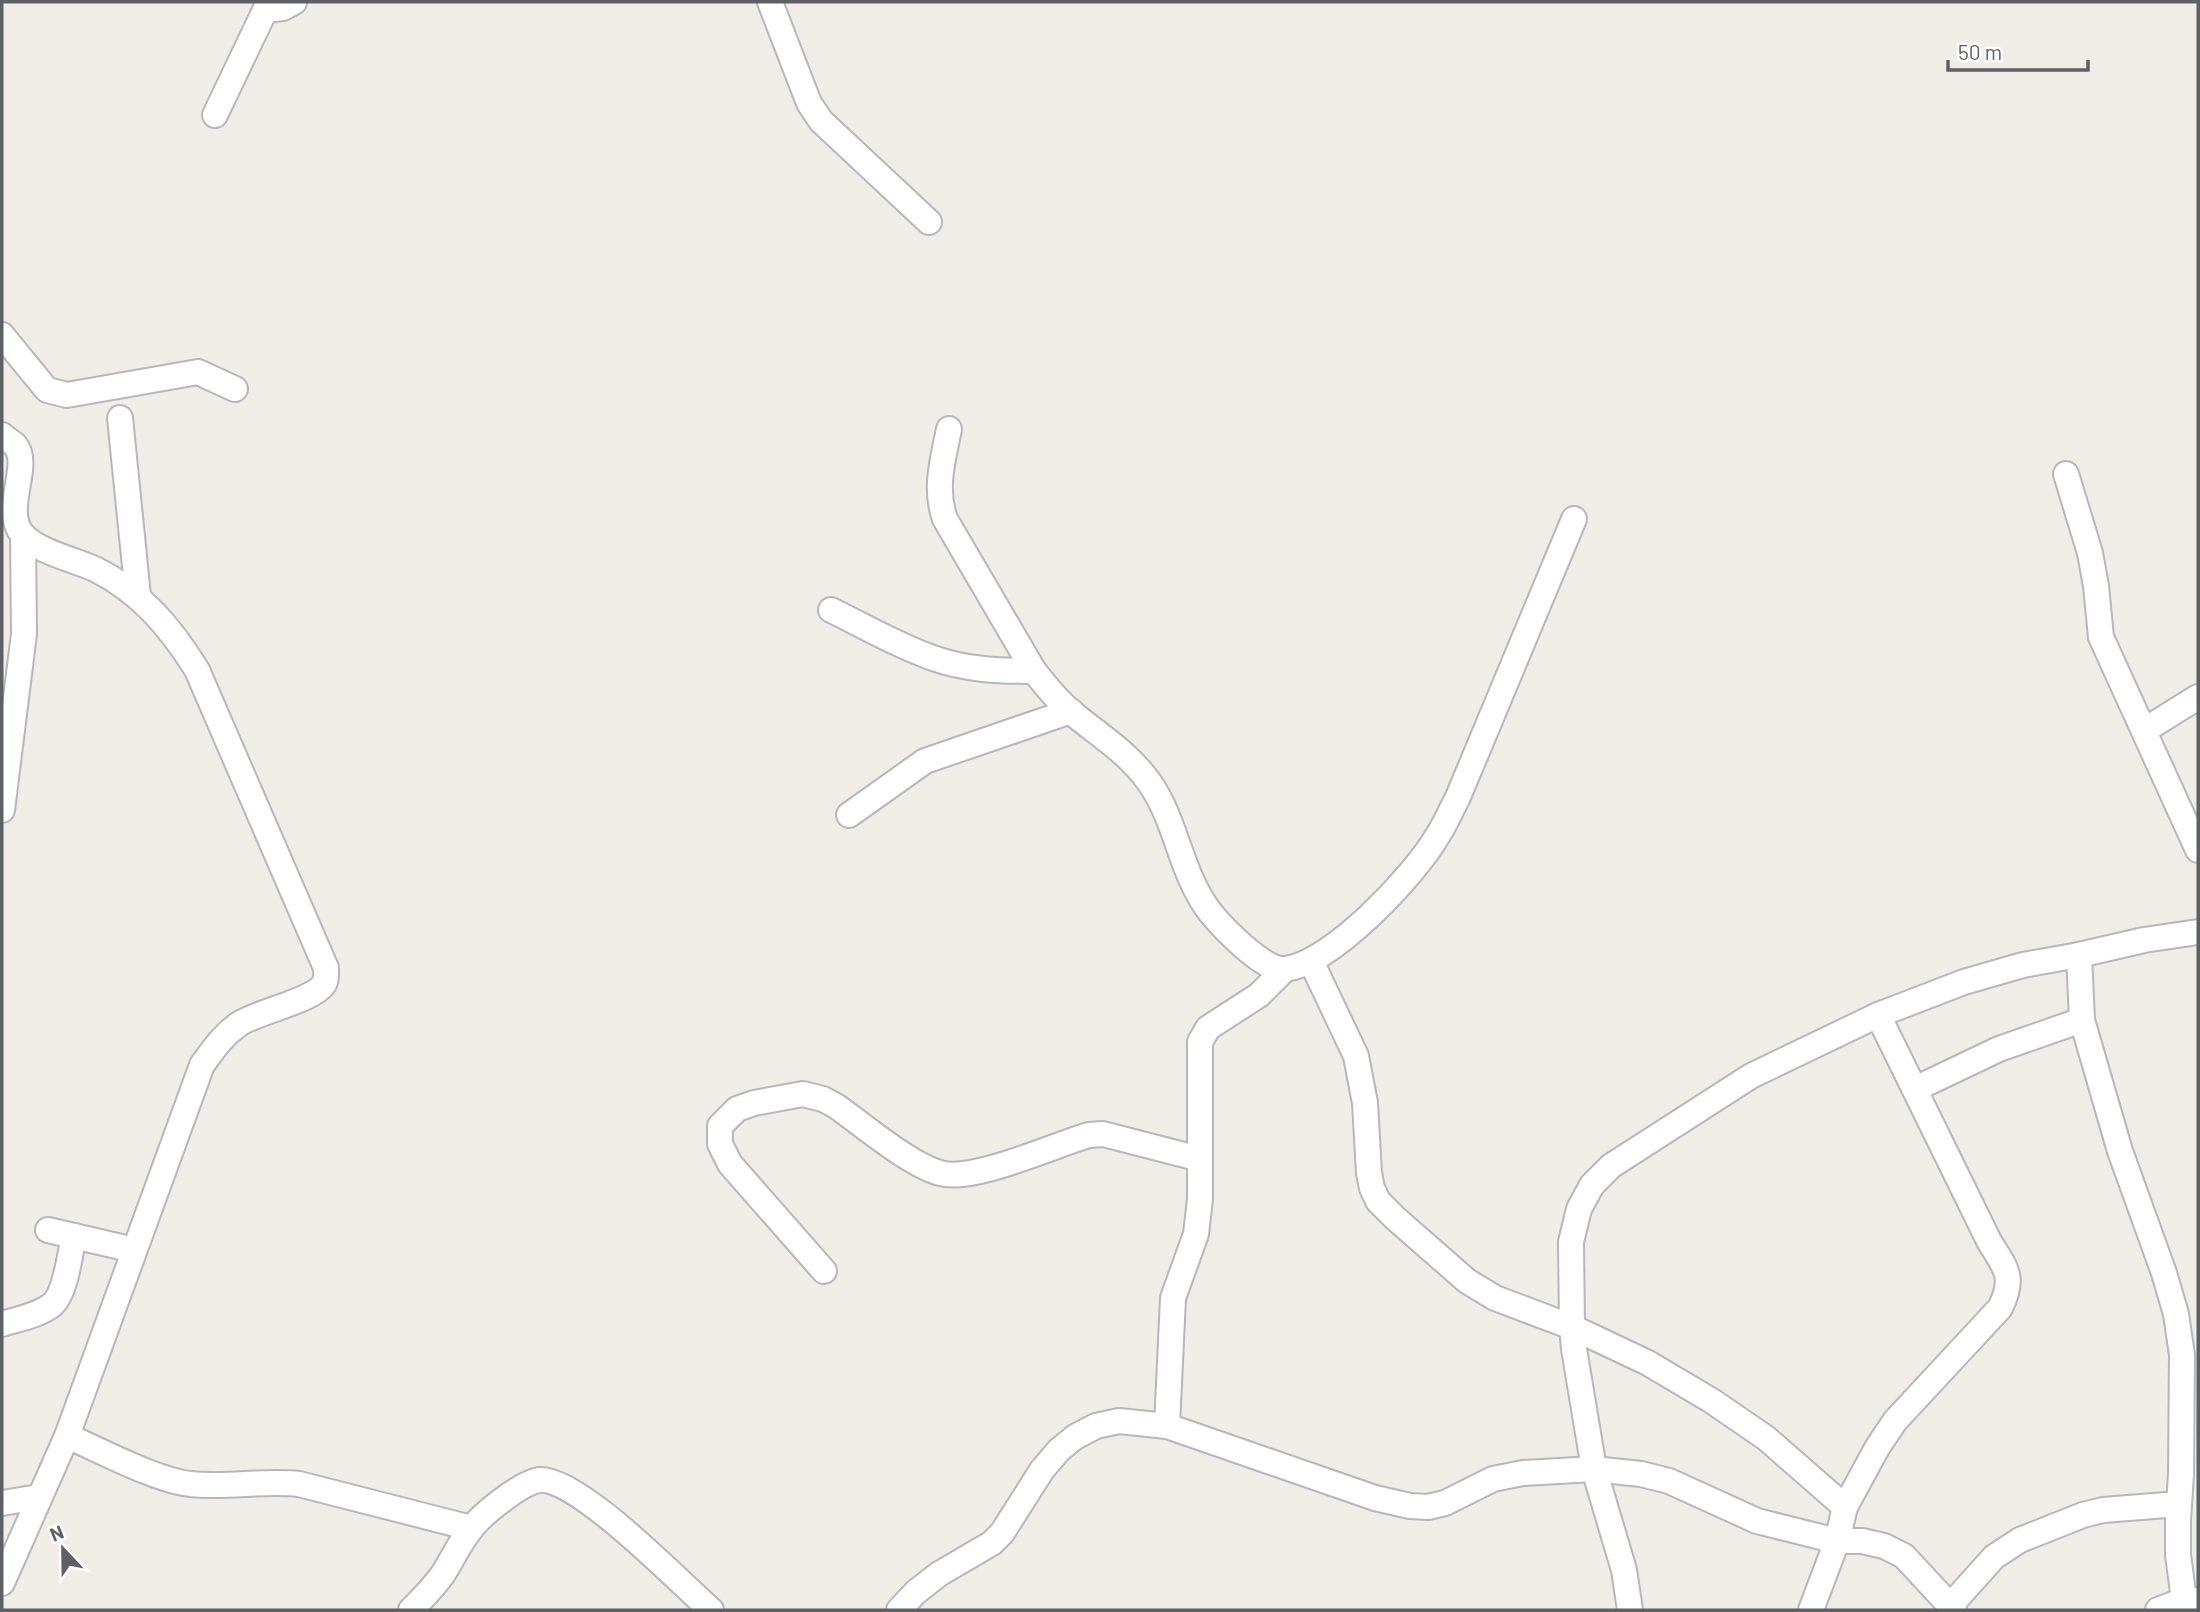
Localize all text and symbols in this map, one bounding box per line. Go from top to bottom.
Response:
scale bar [1948,28,2088,72]
text: 50 m [1958,39,2002,64]
north arrow [28,1514,98,1584]
text: N [46,1520,67,1546]

